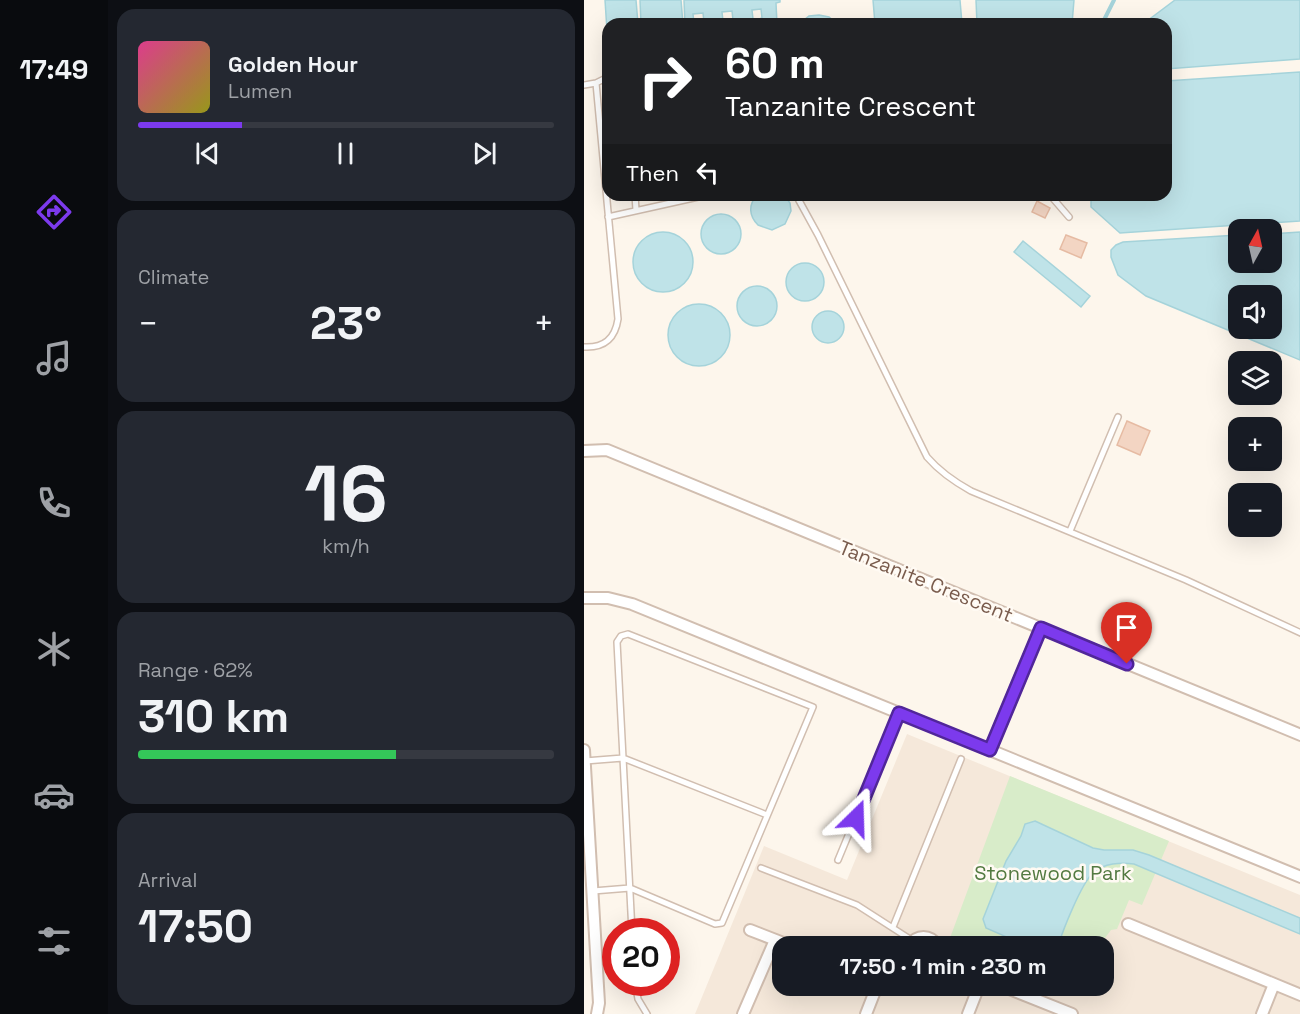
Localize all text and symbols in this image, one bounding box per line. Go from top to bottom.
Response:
text: 60 m [725,37,825,90]
icon: right [626,42,704,120]
text: Golden Hour [228,50,358,78]
text: 17:49 [19,52,89,87]
text: Lumen [228,78,292,104]
text: Tanzanite Crescent [725,89,976,124]
icon: previous [191,137,224,170]
icon: pause [329,137,362,170]
icon: next [468,137,501,170]
icon: left [691,156,724,189]
text: Then [626,159,679,187]
icon: directions [33,191,75,233]
north arrow [1228,219,1282,273]
map controls [1228,219,1282,537]
text: Climate [138,264,209,290]
button: sound [1228,285,1282,339]
text: 23° [310,295,382,352]
text: − [138,303,158,345]
text: + [534,303,554,345]
icon: music [33,337,75,379]
button: layers [1228,351,1282,405]
button: + [1228,417,1282,471]
text: 16 [304,444,388,544]
icon: phone [33,482,75,524]
button: − [1228,483,1282,537]
text: km/h [322,533,370,559]
street label: Tanzanite Crescent [835,534,1017,628]
pin [1101,602,1152,664]
icon: arrive [1110,611,1143,644]
icon: climate [33,628,75,670]
text: Range · 62% [138,657,253,683]
text: 310 km [138,688,289,745]
icon: car [33,774,75,816]
position arrow [824,786,888,850]
park label: Stonewood Park [974,860,1132,886]
text: Arrival [138,867,197,893]
text: 17:50 [138,898,253,955]
speed limit sign: 20 [602,918,680,996]
icon: filters [33,920,75,962]
text: 17:50 · 1 min · 230 m [840,952,1046,980]

